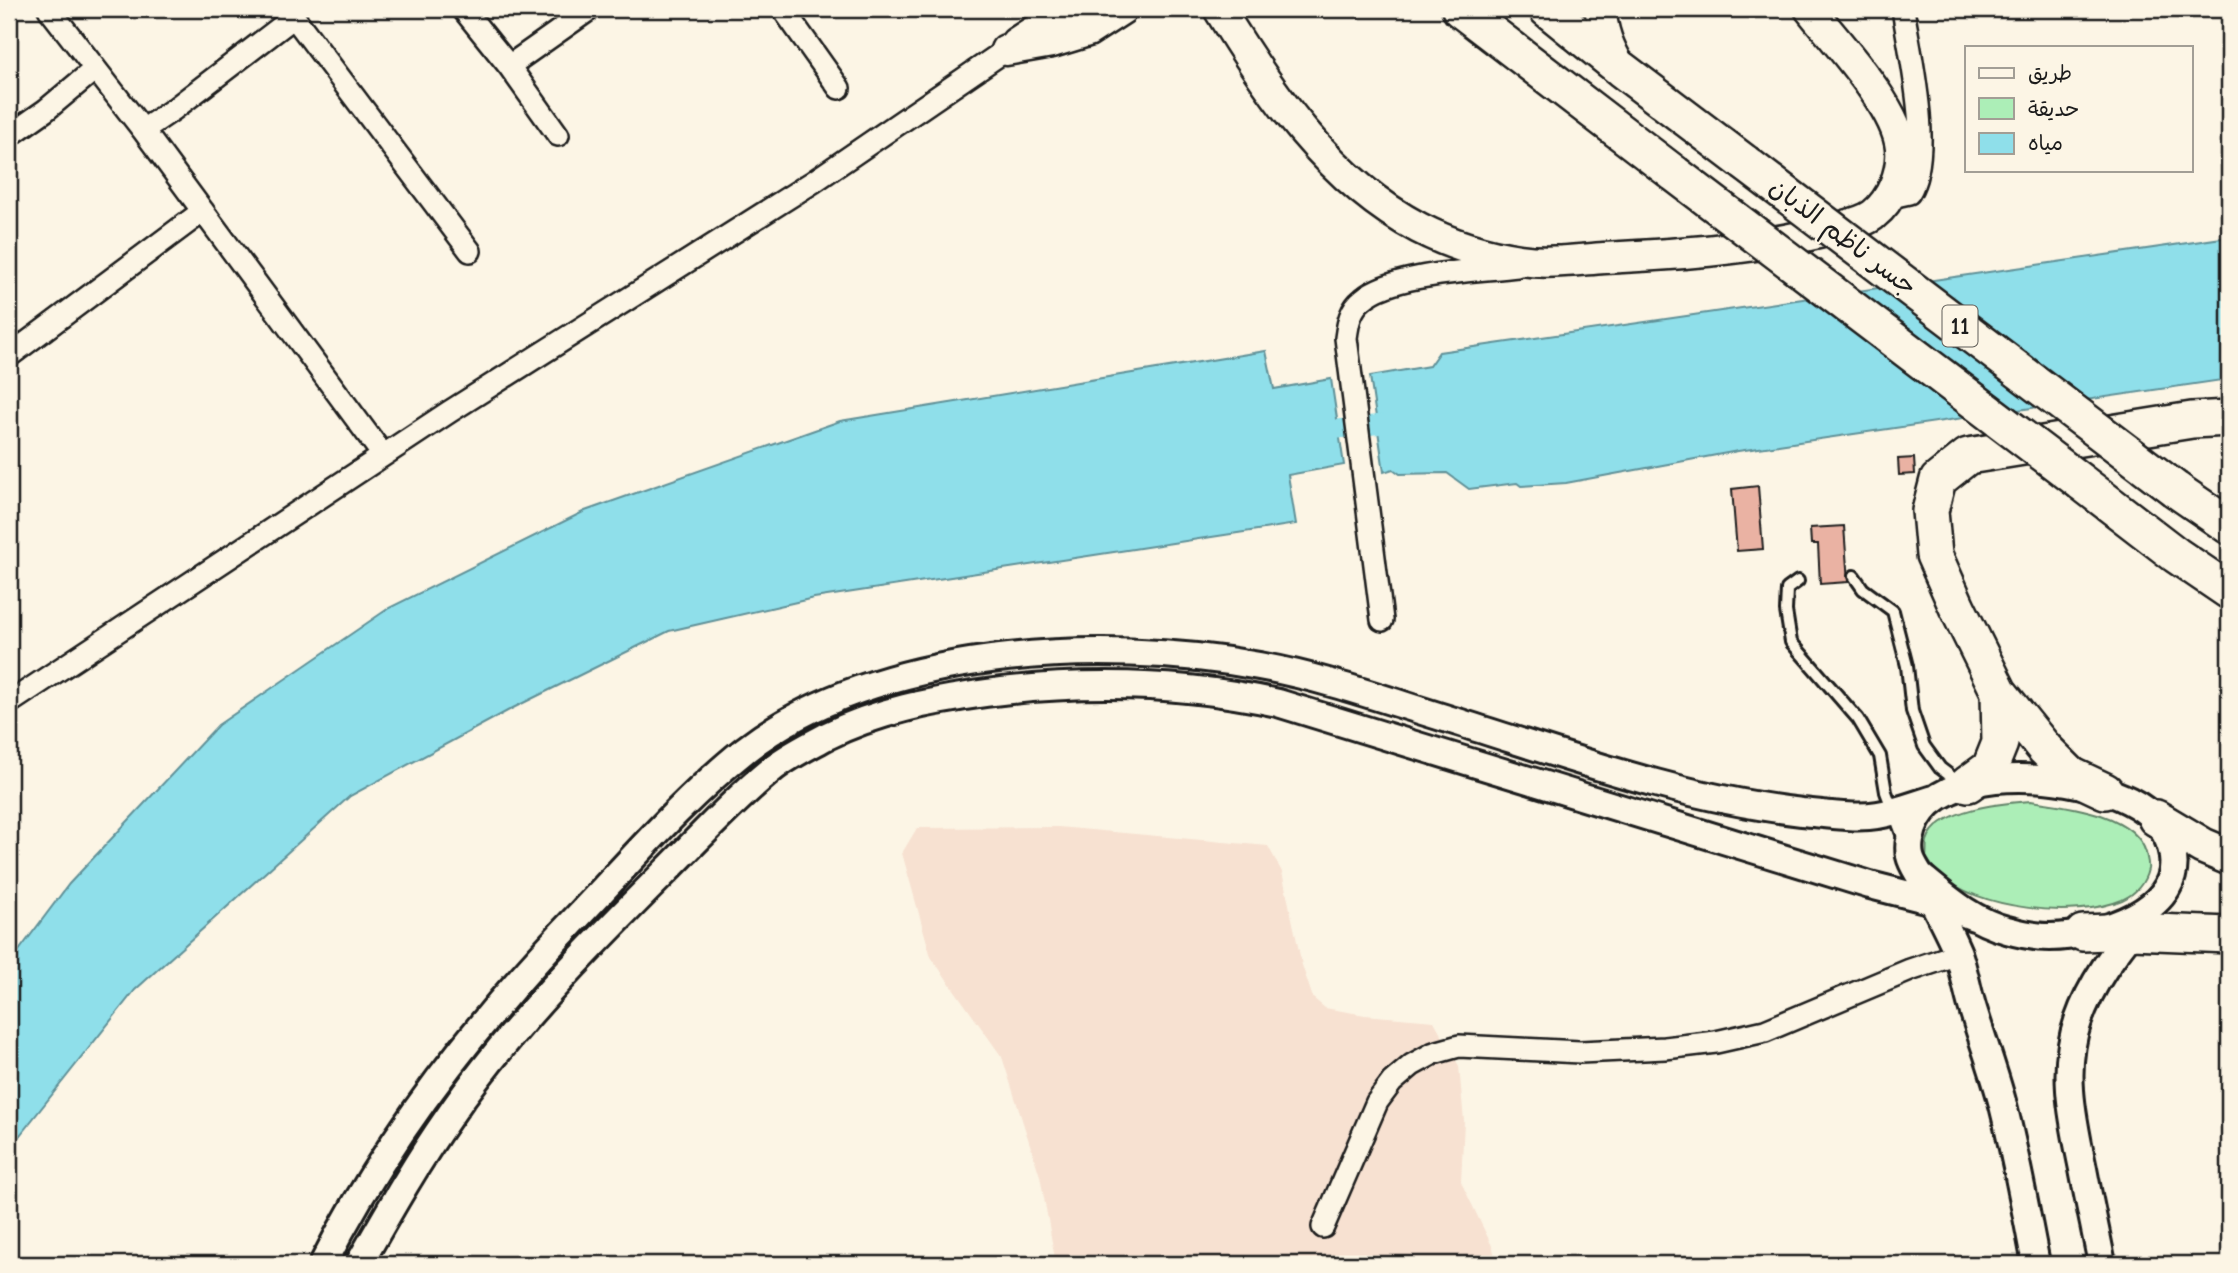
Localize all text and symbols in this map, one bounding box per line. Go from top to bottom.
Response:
legend [1965,46,2192,172]
text: طريق [2028,61,2072,85]
text: حديقة [2028,97,2079,121]
text: مياه [2028,131,2063,155]
street label: جسر ناظم الذبان [1761,172,1923,305]
road number: 11 [1942,306,1978,346]

